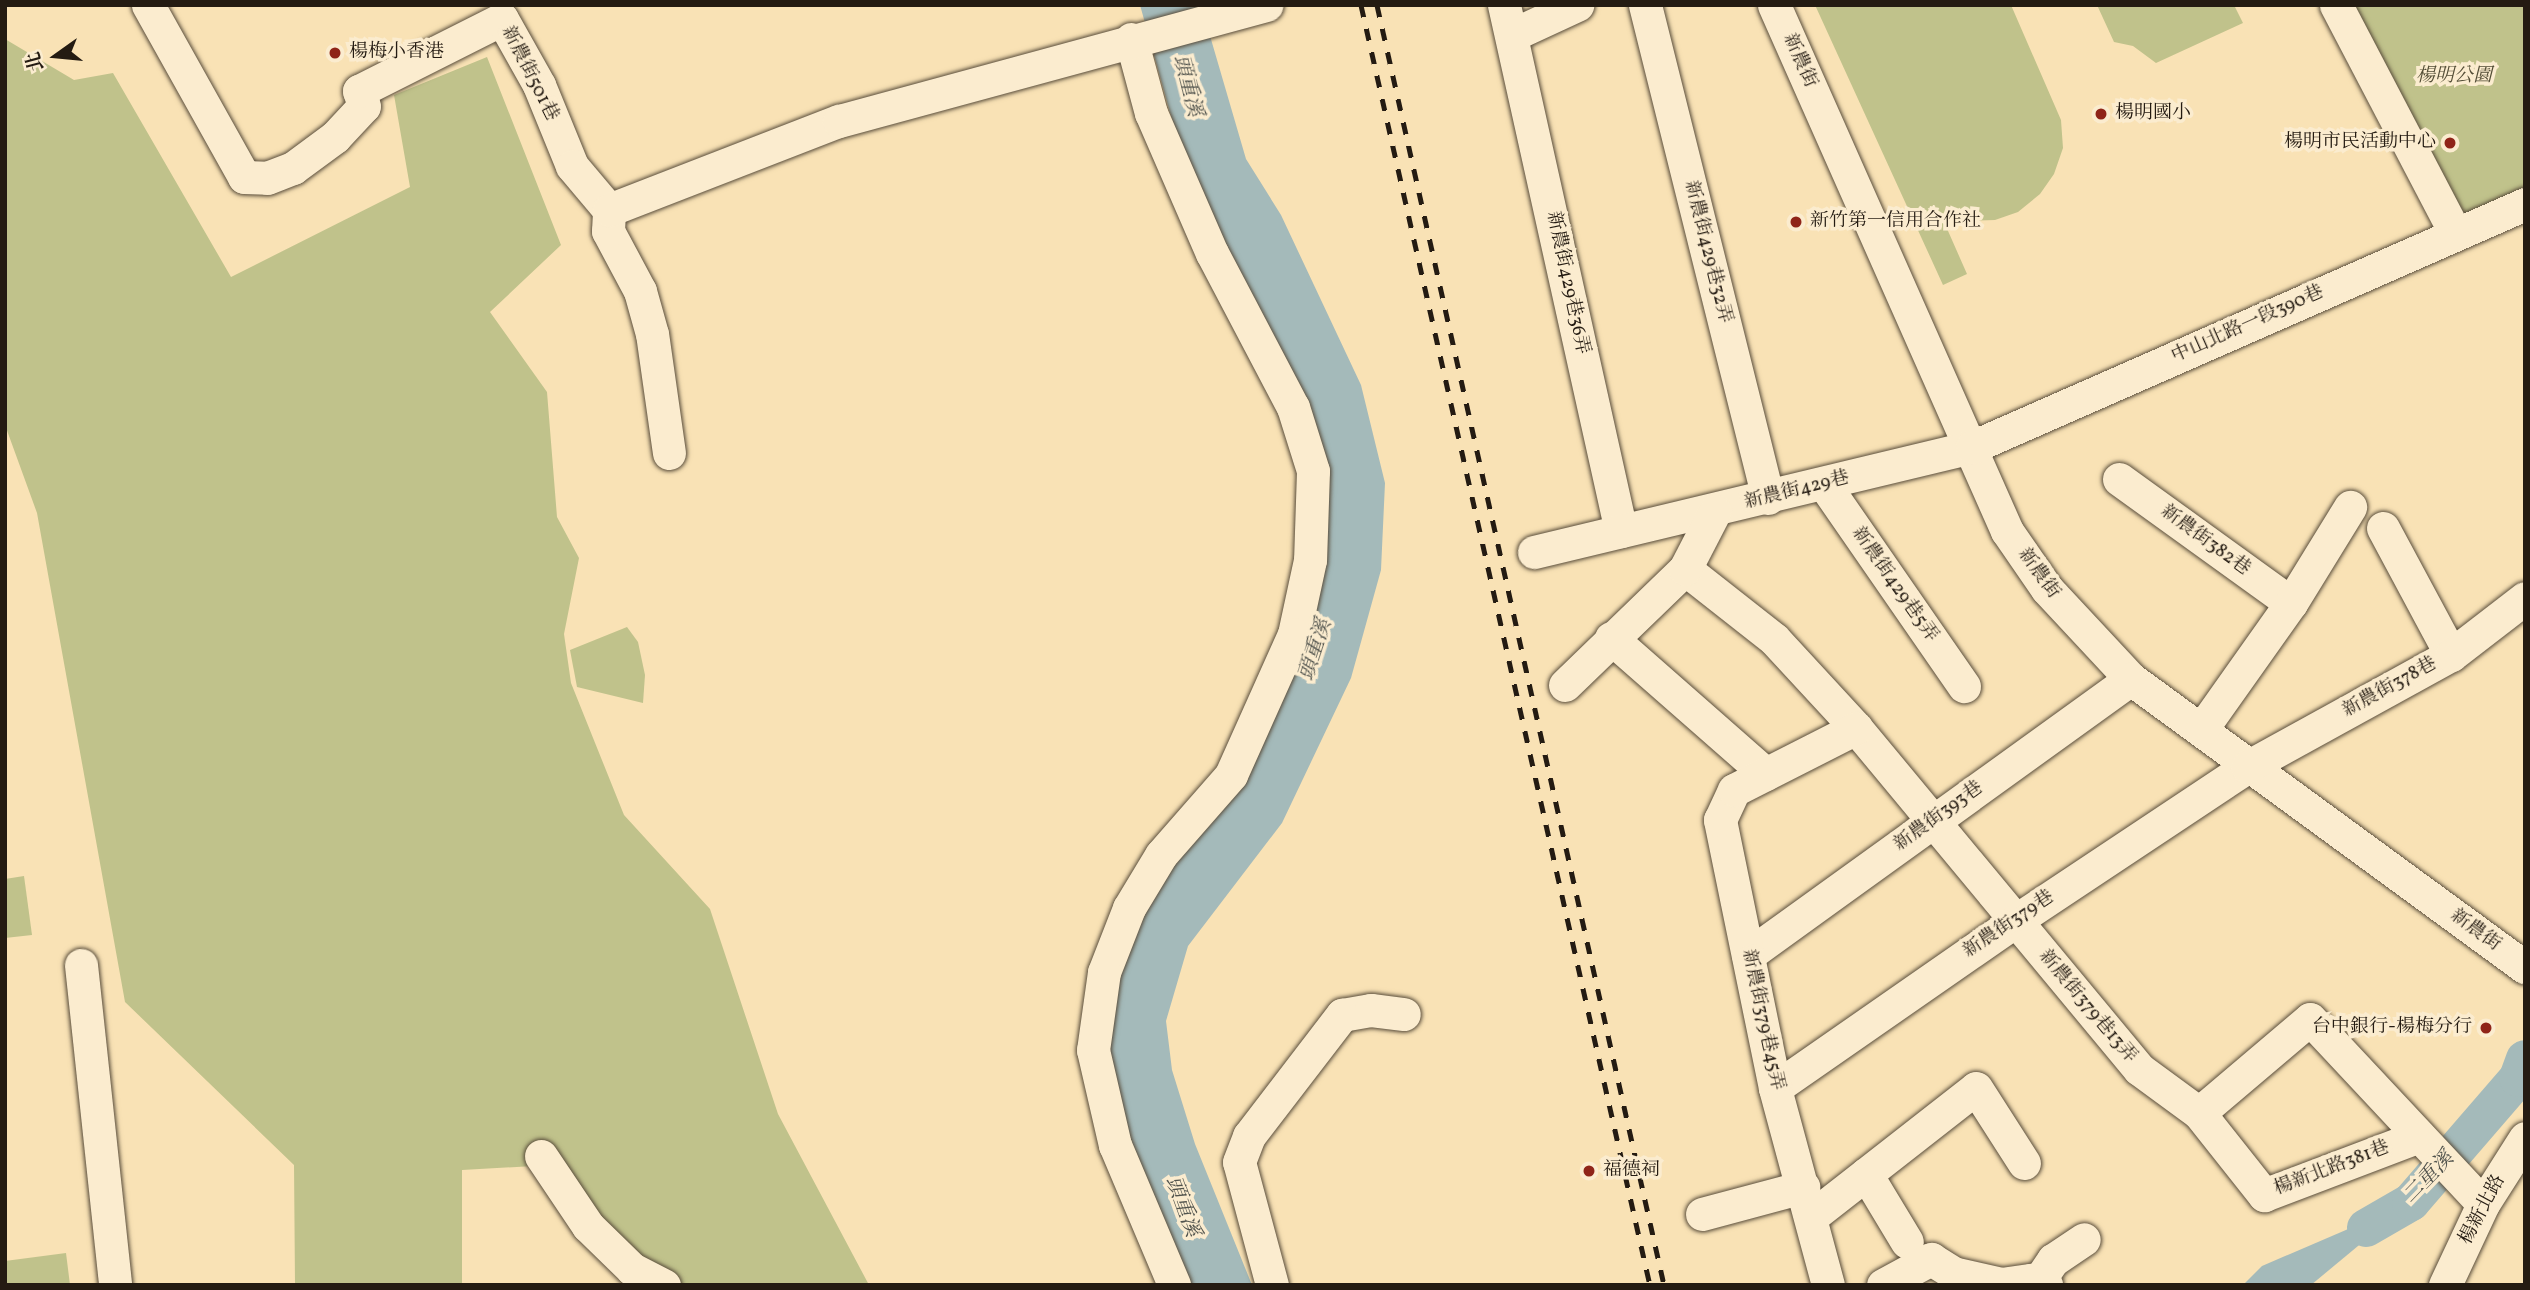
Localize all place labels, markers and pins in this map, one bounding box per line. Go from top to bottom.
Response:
place label: 楊梅小香港 [349,42,444,64]
marker: 楊梅小香港 [327,45,343,61]
place label: 楊明國小 [2115,103,2191,125]
marker: 楊明國小 [2093,106,2109,122]
place label: 楊明市民活動中心 [2284,132,2436,154]
marker: 楊明市民活動中心 [2442,135,2458,151]
place label: 新竹第一信用合作社 [1810,211,1981,233]
marker: 新竹第一信用合作社 [1788,214,1804,230]
place label: 台中銀行-楊梅分行 [2312,1017,2472,1039]
marker: 台中銀行-楊梅分行 [2478,1020,2494,1036]
place label: 福德祠 [1603,1160,1660,1182]
marker: 福德祠 [1581,1163,1597,1179]

